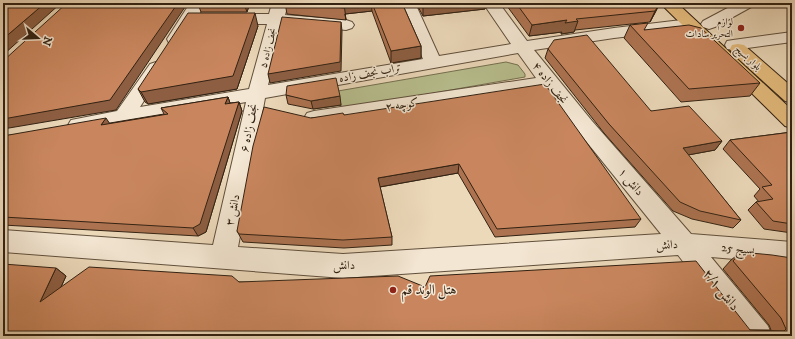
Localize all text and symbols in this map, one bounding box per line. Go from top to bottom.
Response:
place label: لوازم التحریر سادات [685,16,733,40]
north arrow [18,18,58,58]
marker: لوازم التحریر سادات [736,23,746,33]
street label: نجف زاده ۵ [257,27,279,69]
text: N [38,34,55,47]
street label: بلوار بسیج [730,43,764,75]
street label: نجف زاده ۴ [529,59,571,107]
street label: تراب نجف زاده [338,60,403,86]
street label: کوچه ۲ [384,95,420,116]
street label: نجف زاده ۶ [237,102,261,154]
street label: دانش ۱ [614,165,647,200]
street label: دانش ۳ [222,193,245,227]
street label: دانش [656,237,679,254]
street label: بسیج 25 [720,240,756,261]
street label: دانش [333,258,355,274]
street label: دانش ۲/۱ [699,265,743,315]
place label: هتل الوند قم [401,281,457,303]
marker: هتل الوند قم [388,285,398,295]

